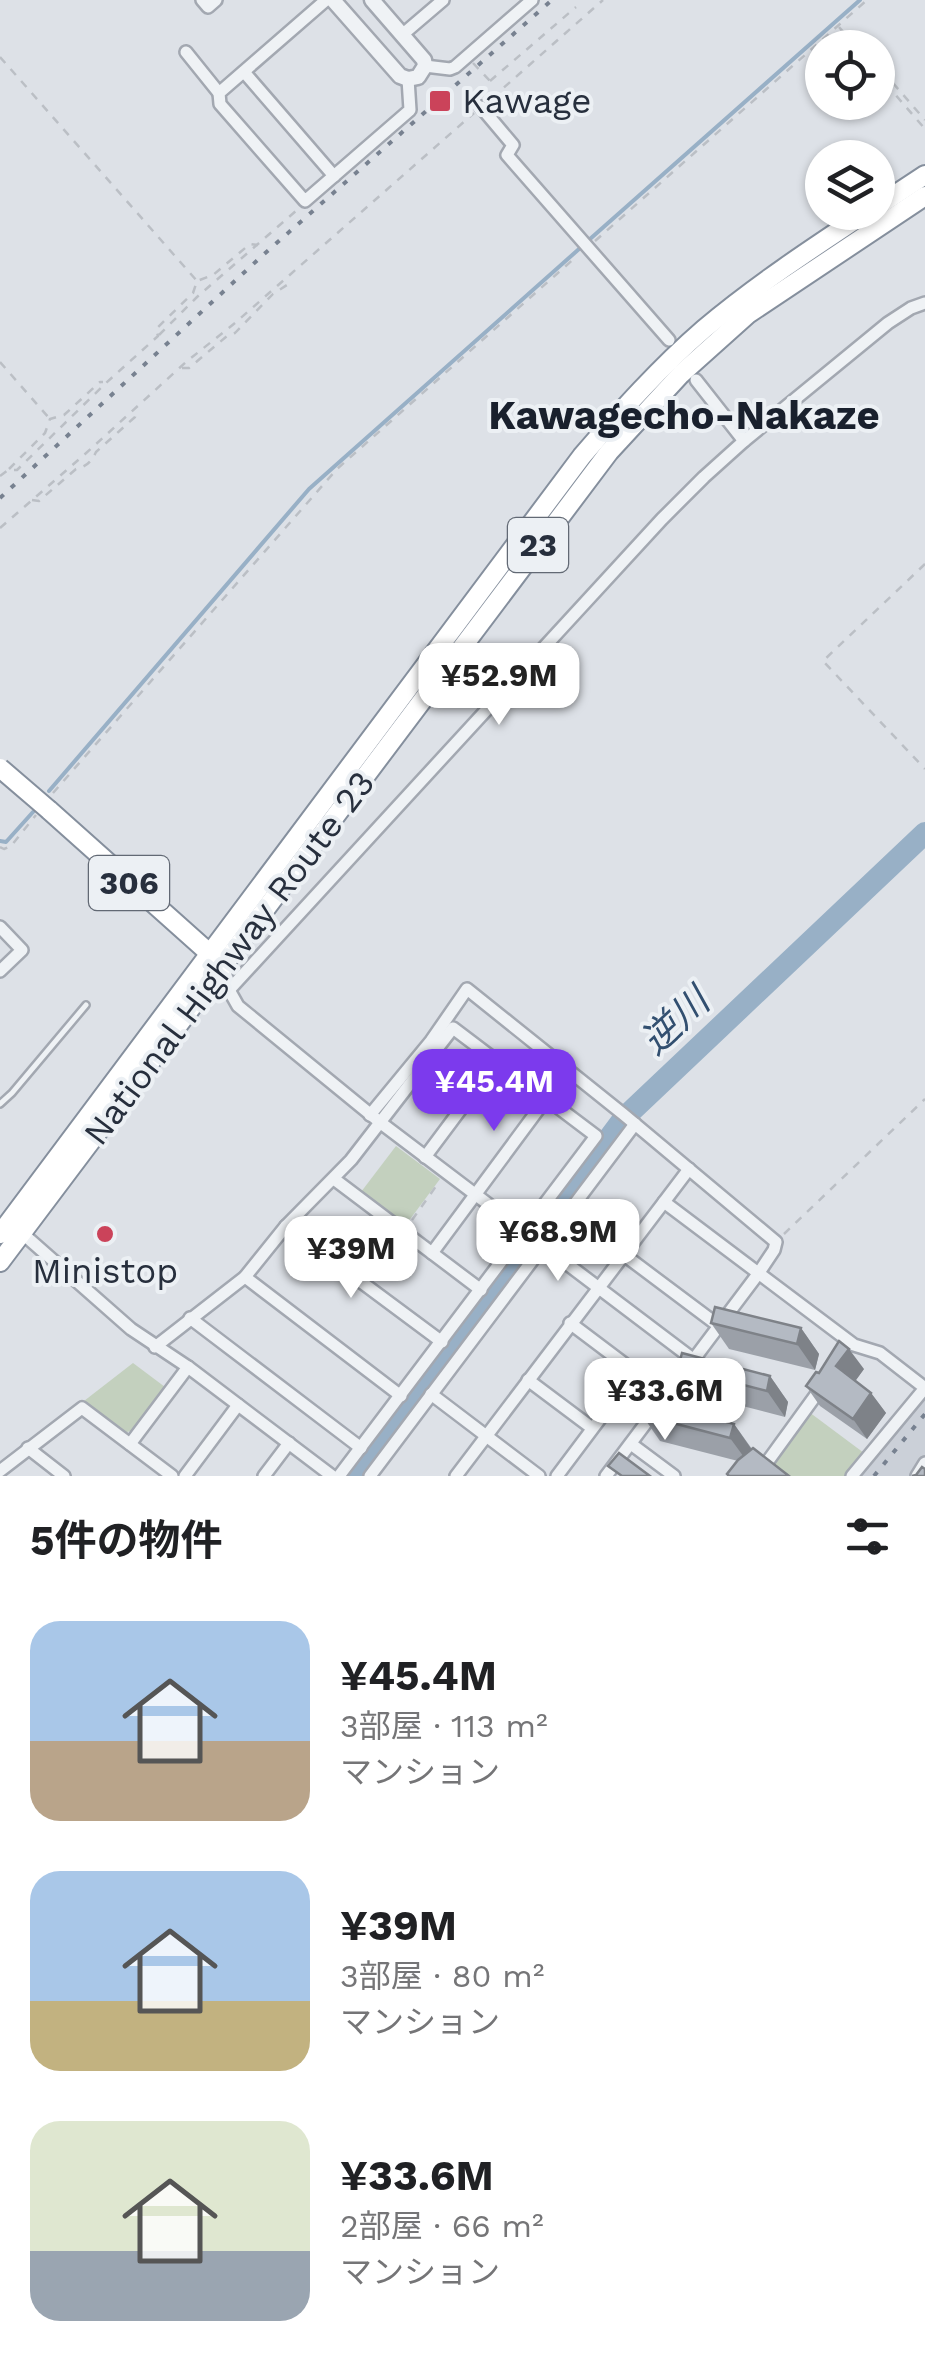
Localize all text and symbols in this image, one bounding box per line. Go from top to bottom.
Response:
map controls [805,30,895,230]
button: locate [805,30,895,120]
place label: Kawage [462,80,591,122]
marker: Kawage [427,88,453,114]
button: layers [805,140,895,230]
district label: Kawagecho-Nakaze [488,392,880,439]
road number: 23 [508,518,568,572]
pin: ¥52.9M [418,643,580,728]
text: ¥52.9M [440,656,558,694]
street label: National Highway Route 23 [75,763,383,1153]
road number: 306 [89,856,169,910]
water label: 逆川 [632,976,721,1063]
pin: ¥45.4M [413,1049,575,1134]
text: ¥45.4M [434,1062,554,1100]
pin: ¥68.9M [477,1199,639,1284]
text: ¥68.9M [498,1212,618,1250]
pin: ¥39M [292,1216,410,1301]
marker: Ministop [94,1223,116,1245]
text: ¥39M [306,1229,396,1267]
place label: Ministop [32,1250,178,1292]
pin: ¥33.6M [584,1358,746,1443]
text: ¥33.6M [606,1371,724,1409]
icon: filters [840,1509,895,1564]
text: 5件の物件 [30,1516,223,1565]
text: ¥45.4M [340,1651,497,1700]
icon: home [110,1661,230,1781]
text: 3部屋 · 113 m² [340,1707,548,1745]
text: マンション [340,1753,500,1791]
text: ¥39M [340,1901,457,1950]
icon: home [110,1911,230,2031]
text: 3部屋 · 80 m² [340,1957,544,1995]
text: マンション [340,2003,500,2041]
text: ¥33.6M [340,2151,494,2200]
icon: home [110,2161,230,2281]
text: 2部屋 · 66 m² [340,2207,544,2245]
text: マンション [340,2253,500,2291]

